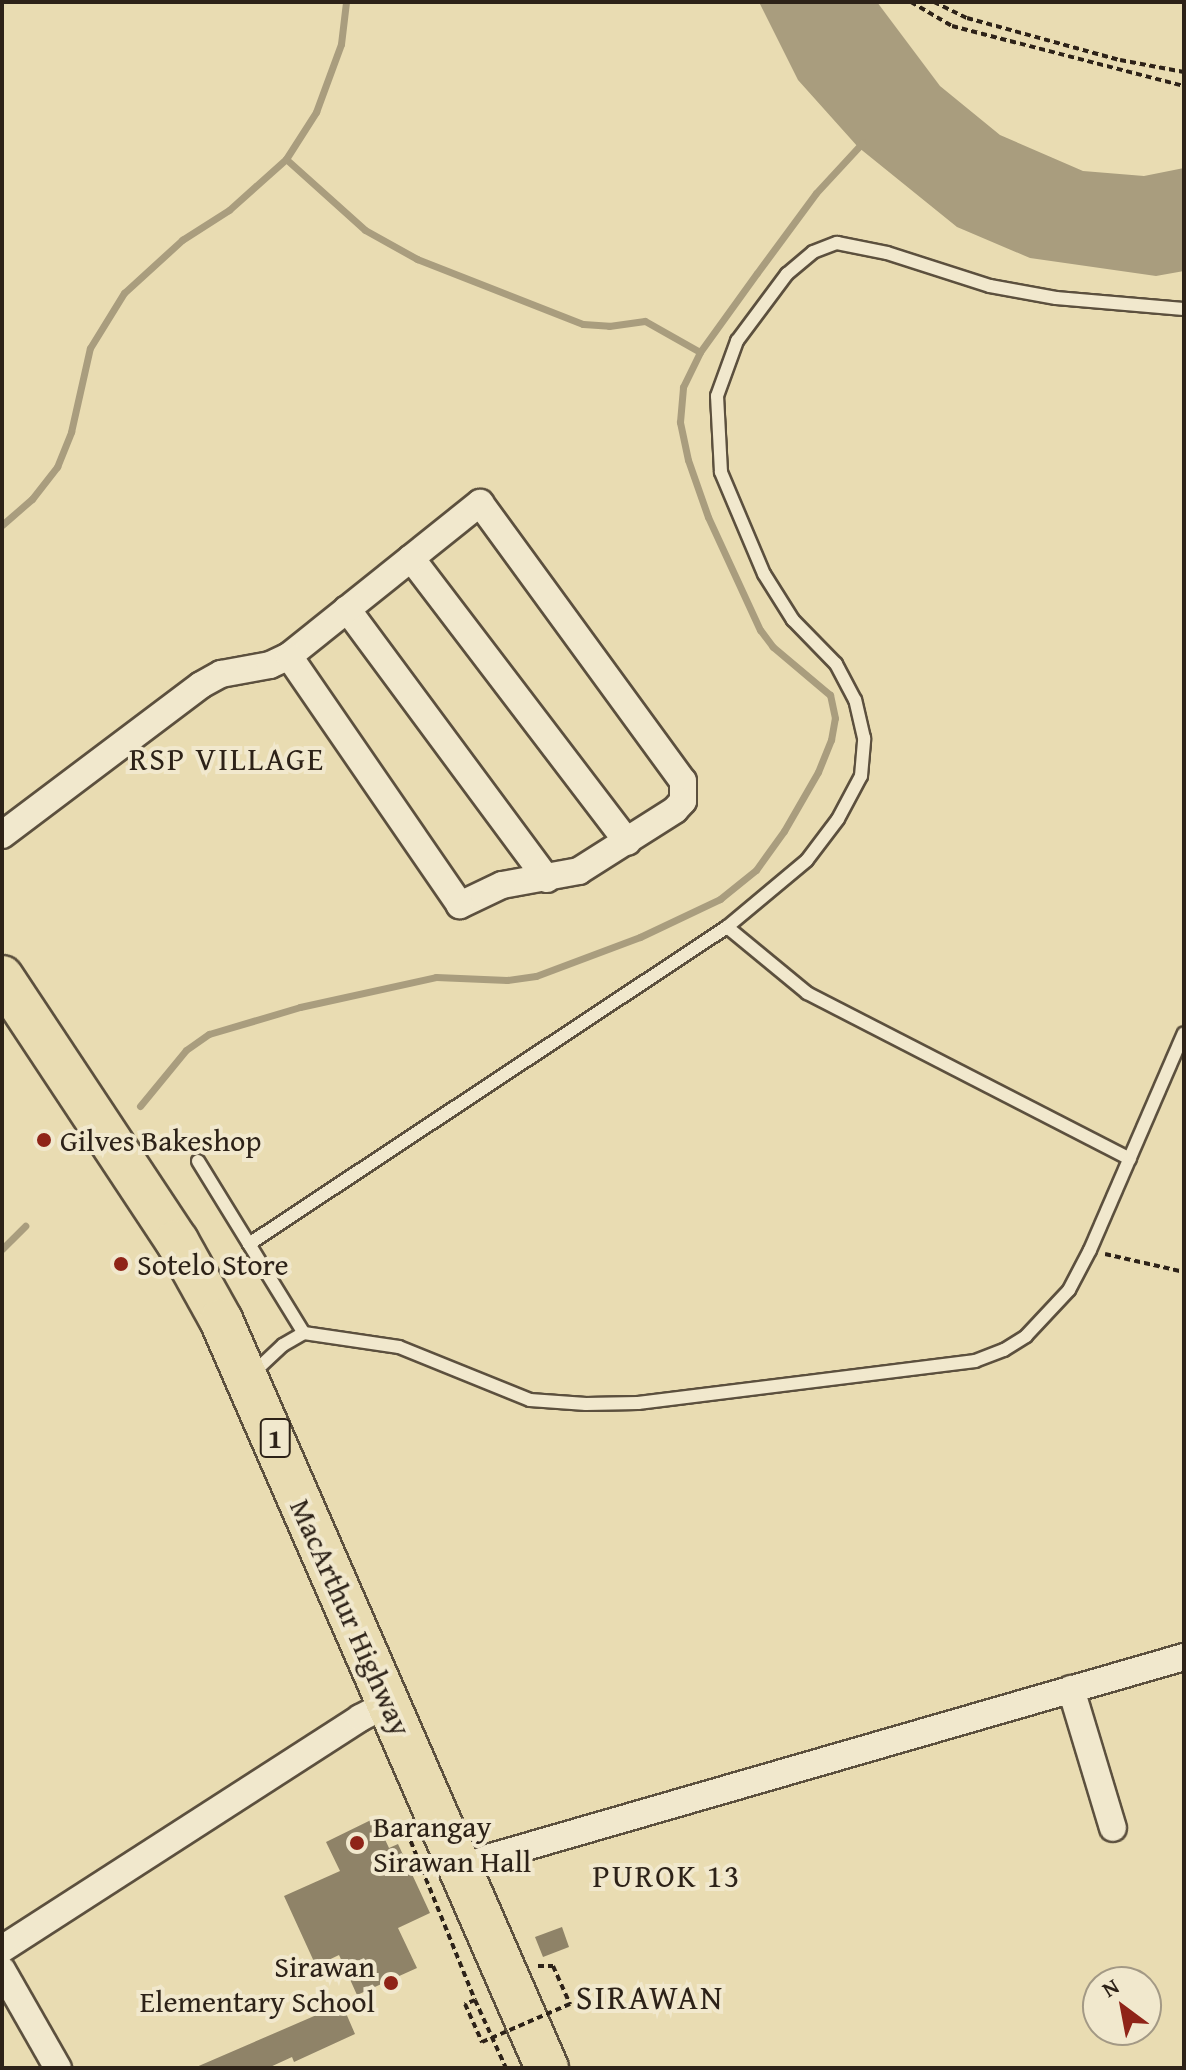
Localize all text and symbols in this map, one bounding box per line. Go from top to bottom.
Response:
district label: RSP VILLAGE [129,740,325,778]
place label: Gilves Bakeshop [60,1122,261,1158]
marker: Gilves Bakeshop [35,1131,53,1149]
place label: Sotelo Store [137,1246,288,1282]
marker: Sotelo Store [112,1255,130,1273]
road number: 1 [259,1414,291,1462]
street label: MacArthur Highway [283,1493,419,1741]
place label: Barangay Sirawan Hall [373,1808,531,1878]
marker: Barangay Sirawan Hall [348,1834,366,1852]
district label: PUROK 13 [593,1857,741,1895]
place label: Sirawan Elementary School [140,1948,375,2018]
north arrow [1082,1966,1162,2046]
text: N [1096,1970,1125,2005]
marker: Sirawan Elementary School [382,1974,400,1992]
district label: SIRAWAN [576,1977,724,2017]

